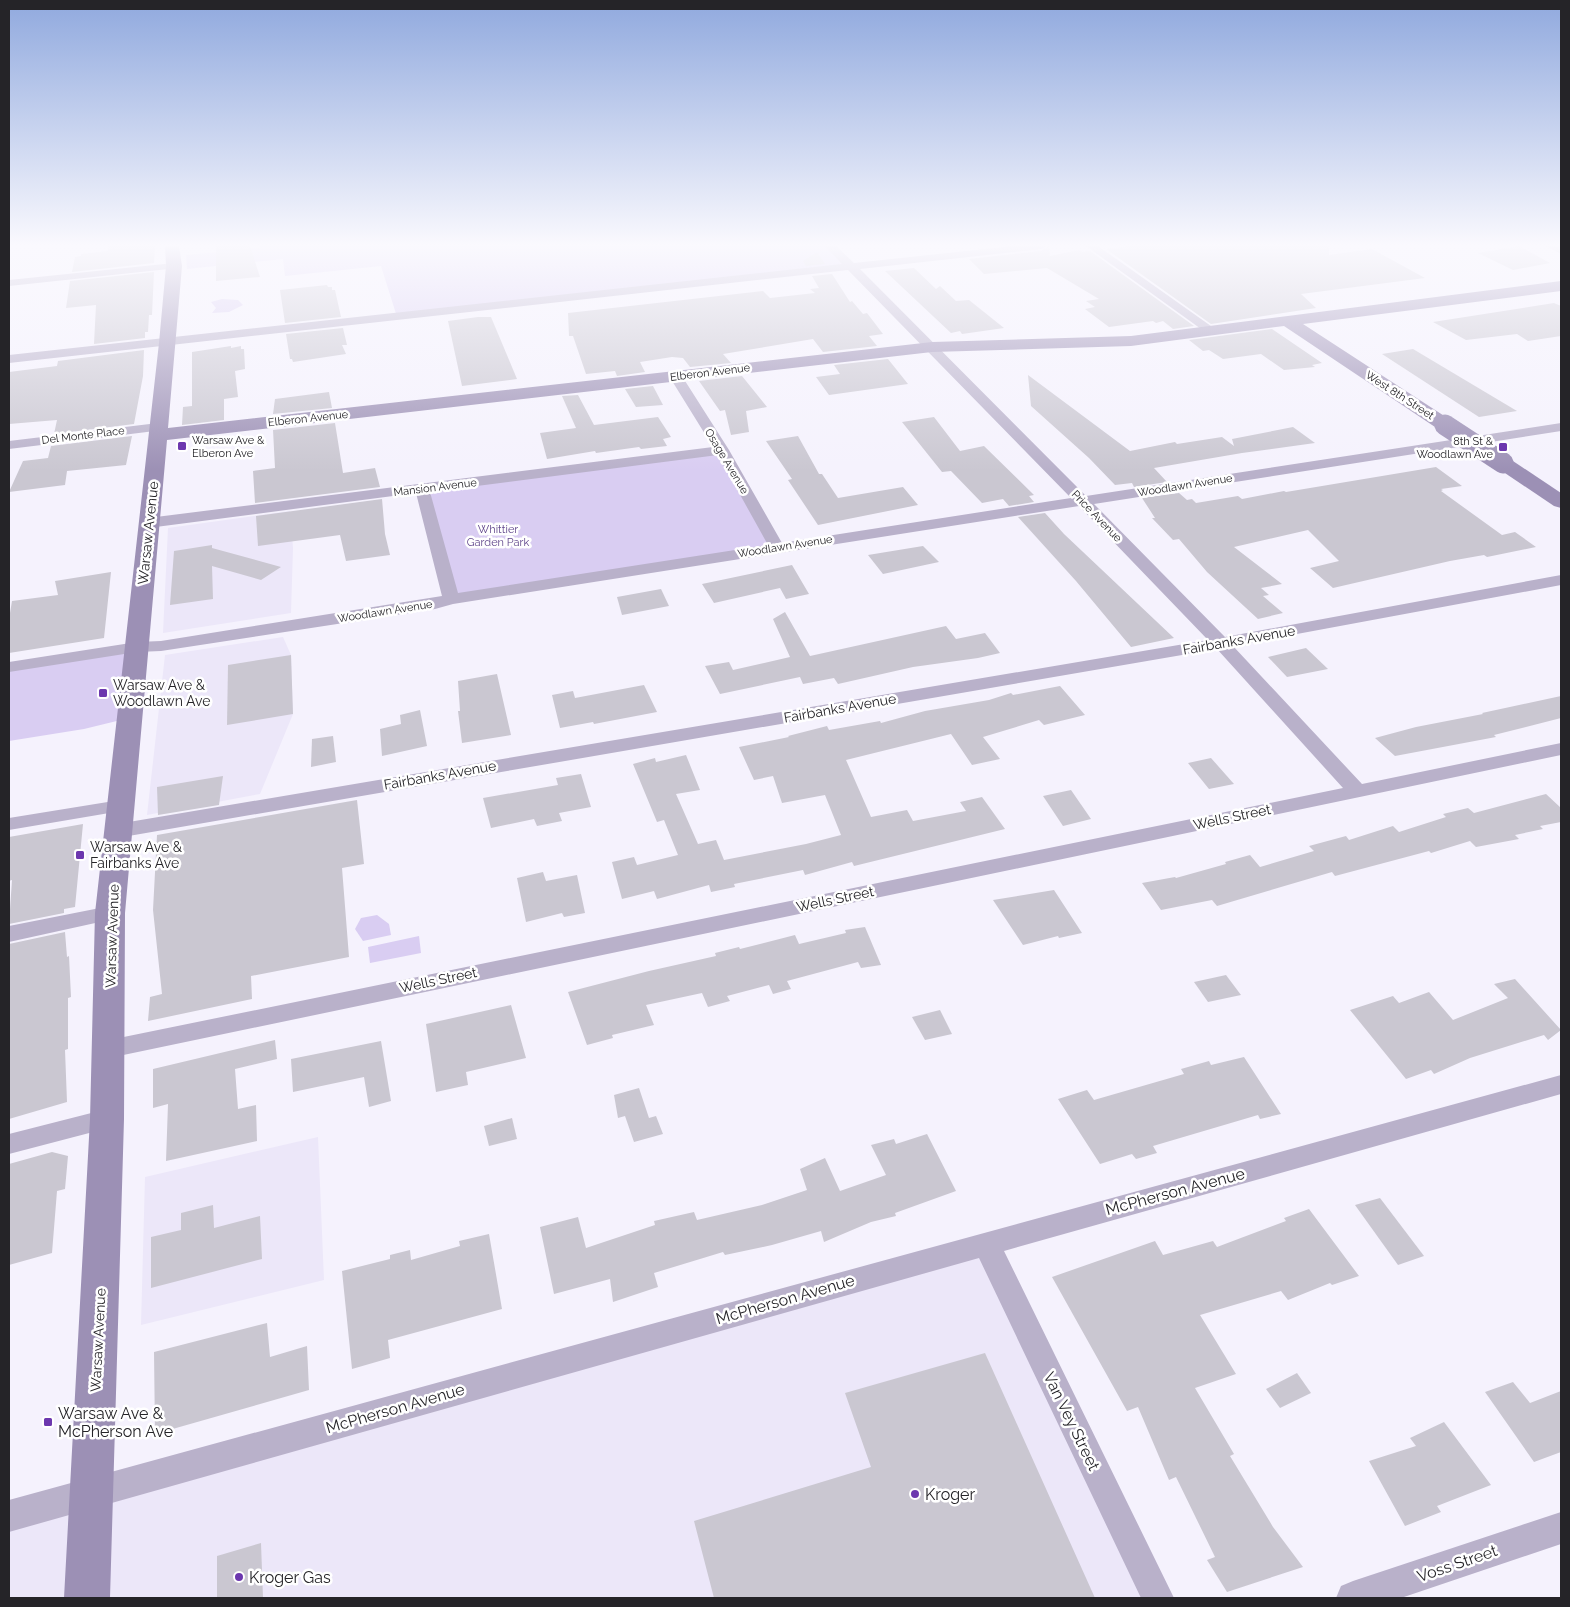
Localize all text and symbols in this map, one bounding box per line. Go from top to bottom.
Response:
street label: Elberon Avenue [669,361,751,384]
street label: West 8th Street [1363,368,1437,423]
street label: Elberon Avenue [267,408,349,429]
street label: Del Monte Place [41,424,126,447]
street label: Osage Avenue [702,426,751,497]
place label: Warsaw Ave & Elberon Ave [192,434,265,460]
place label: 8th St & Woodlawn Ave [1416,435,1494,461]
marker: Warsaw Ave & Elberon Ave [176,440,188,452]
marker: 8th St & Woodlawn Ave [1497,441,1509,453]
street label: Woodlawn Avenue [1137,471,1234,499]
street label: Mansion Avenue [393,476,478,499]
street label: Warsaw Avenue [135,481,161,585]
street label: Price Avenue [1069,488,1125,545]
park label: Whittier Garden Park [467,523,529,549]
street label: Woodlawn Avenue [737,532,834,560]
street label: Woodlawn Avenue [337,597,434,625]
street label: Fairbanks Avenue [1182,622,1296,658]
place label: Warsaw Ave & Woodlawn Ave [113,677,210,709]
marker: Warsaw Ave & Woodlawn Ave [97,687,109,699]
street label: Fairbanks Avenue [783,690,897,726]
street label: Fairbanks Avenue [383,757,497,793]
street label: Wells Street [1192,801,1272,833]
place label: Warsaw Ave & Fairbanks Ave [90,839,183,871]
marker: Warsaw Ave & Fairbanks Ave [74,849,86,861]
street label: Wells Street [795,883,875,915]
street label: Warsaw Avenue [102,884,122,988]
street label: Wells Street [398,964,478,996]
street label: McPherson Avenue [1103,1164,1247,1219]
street label: McPherson Avenue [714,1271,857,1328]
street label: Warsaw Avenue [87,1288,109,1392]
street label: Van Vey Street [1040,1369,1104,1474]
street label: McPherson Avenue [324,1380,467,1437]
place label: Warsaw Ave & McPherson Ave [58,1404,173,1441]
marker: Warsaw Ave & McPherson Ave [42,1416,54,1428]
place label: Kroger [925,1485,975,1504]
marker: Kroger [909,1488,921,1500]
street label: Voss Street [1415,1541,1500,1586]
place label: Kroger Gas [249,1568,331,1587]
marker: Kroger Gas [233,1571,245,1583]

